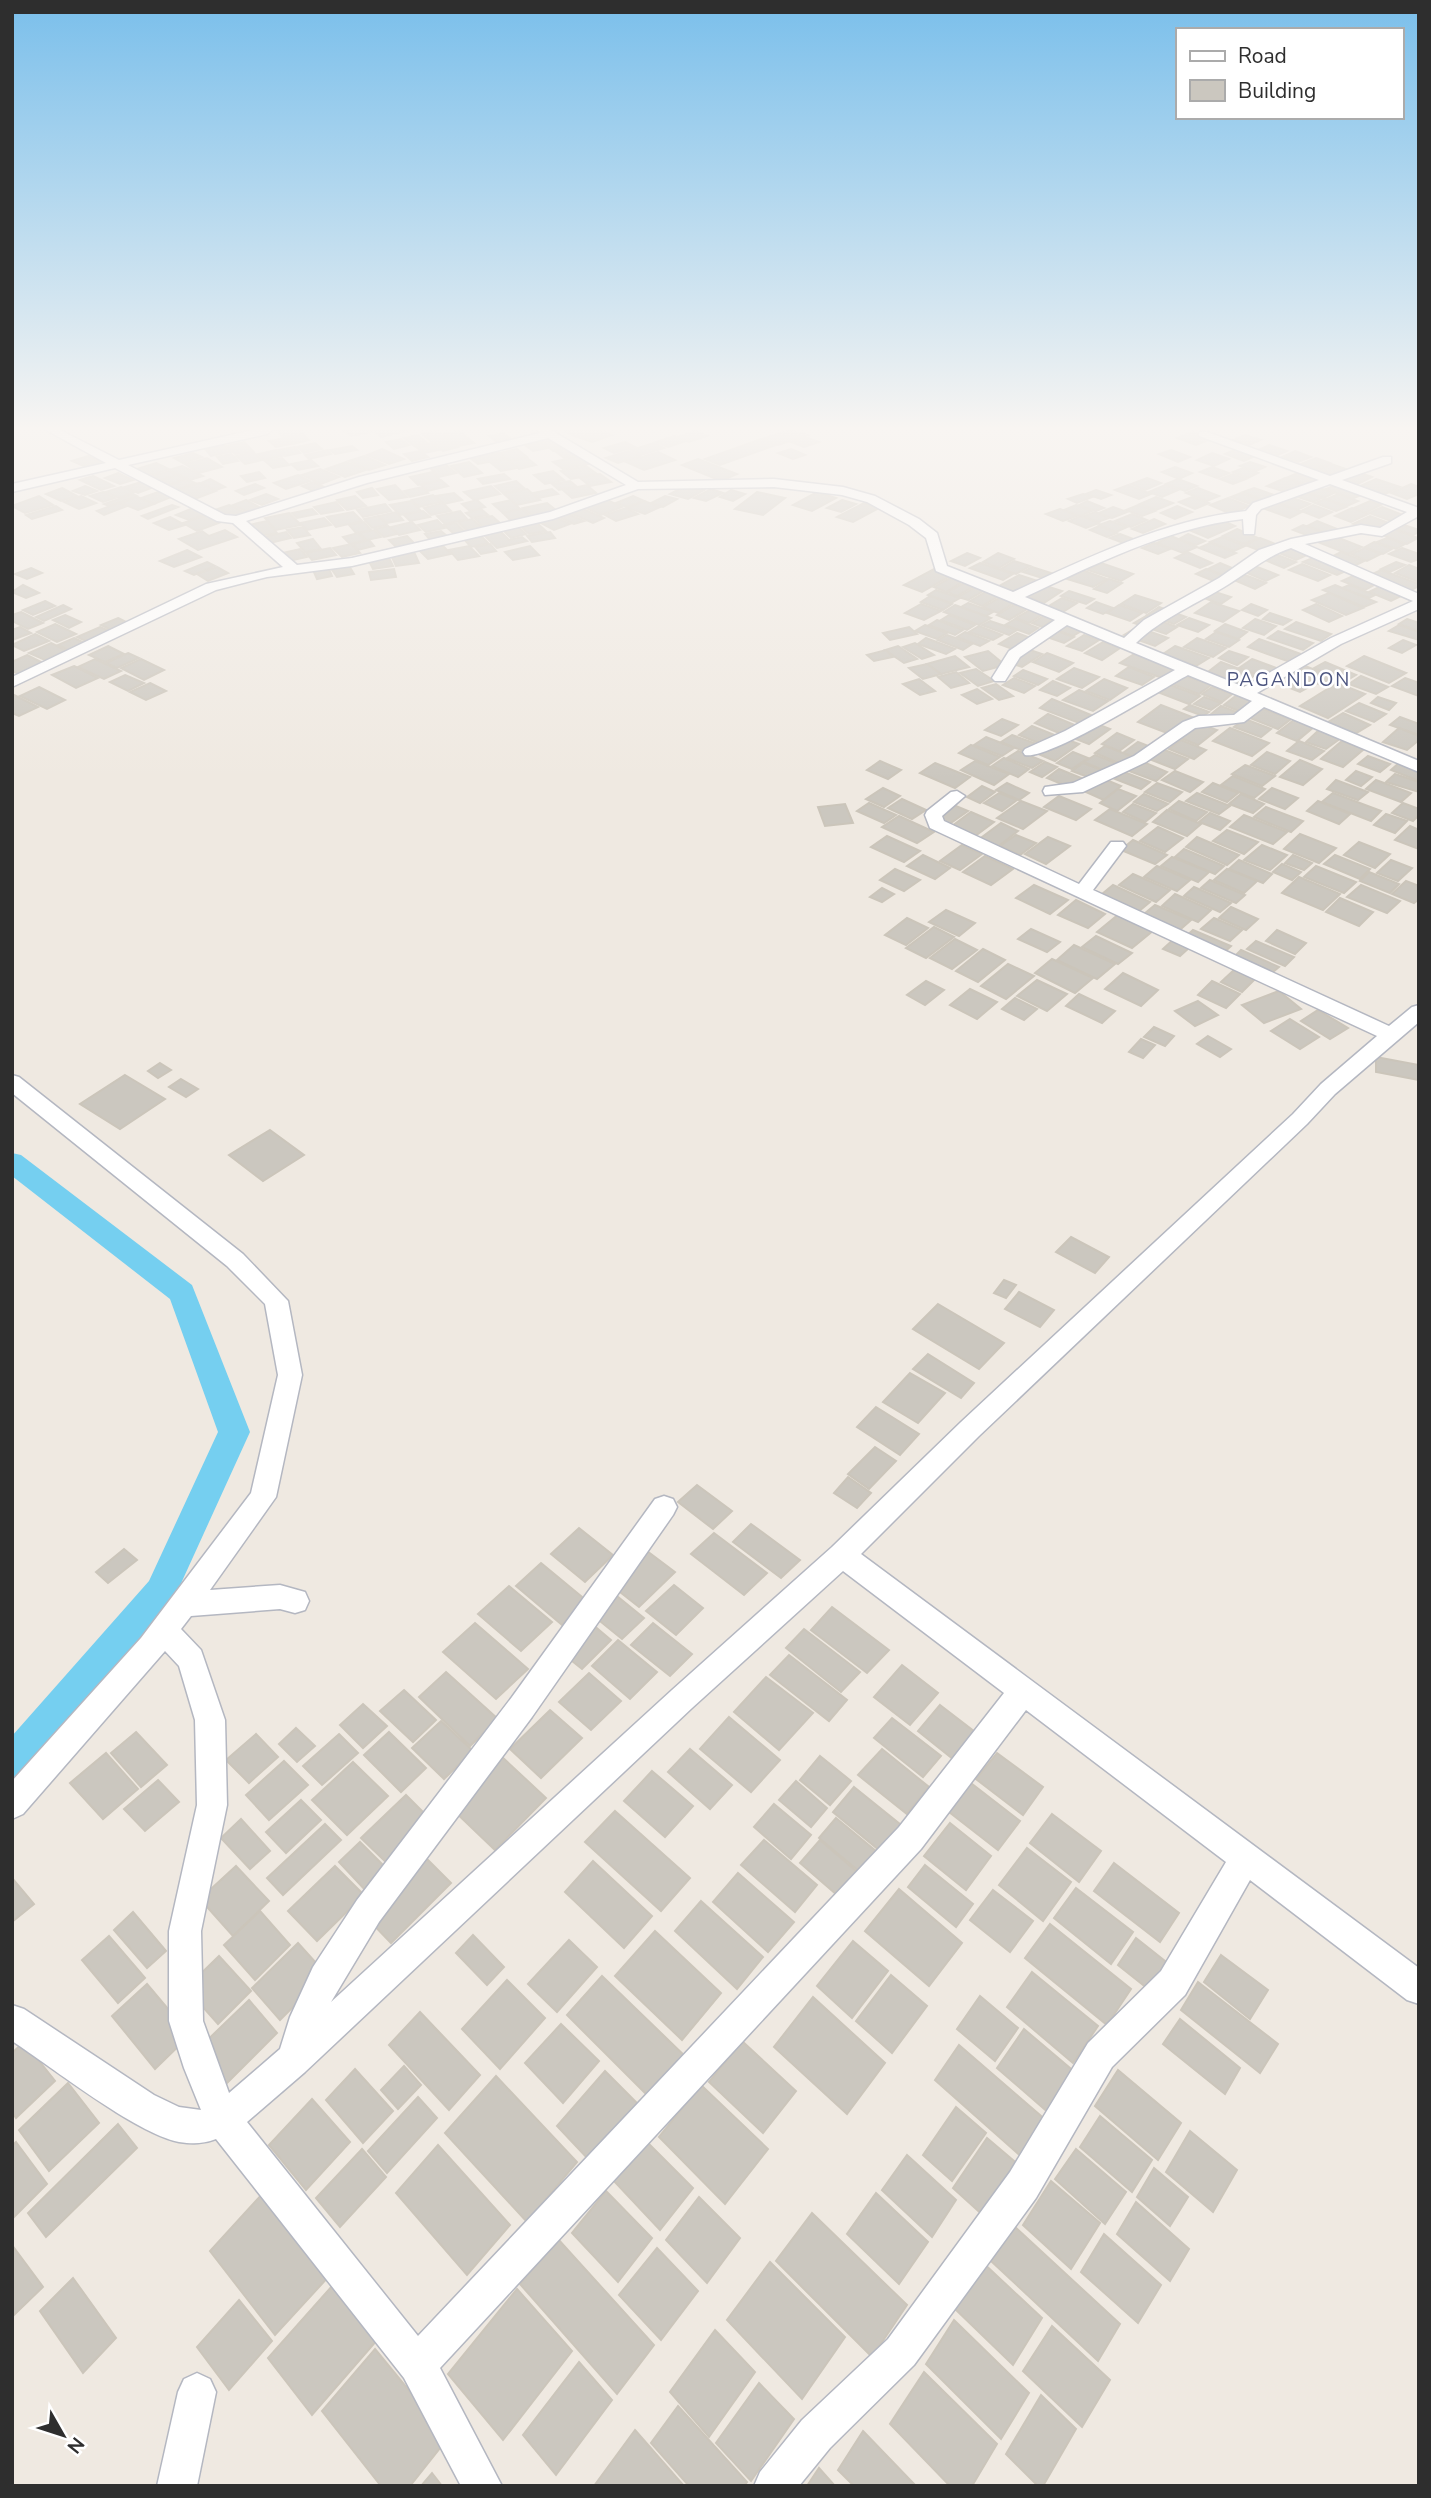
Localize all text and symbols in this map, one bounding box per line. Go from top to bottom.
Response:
legend [1176,28,1403,119]
text: Road [1238,42,1287,70]
text: Building [1238,77,1316,105]
district label: PAGANDON [1227,667,1351,693]
north arrow [28,2400,98,2470]
text: N [61,2431,90,2459]

